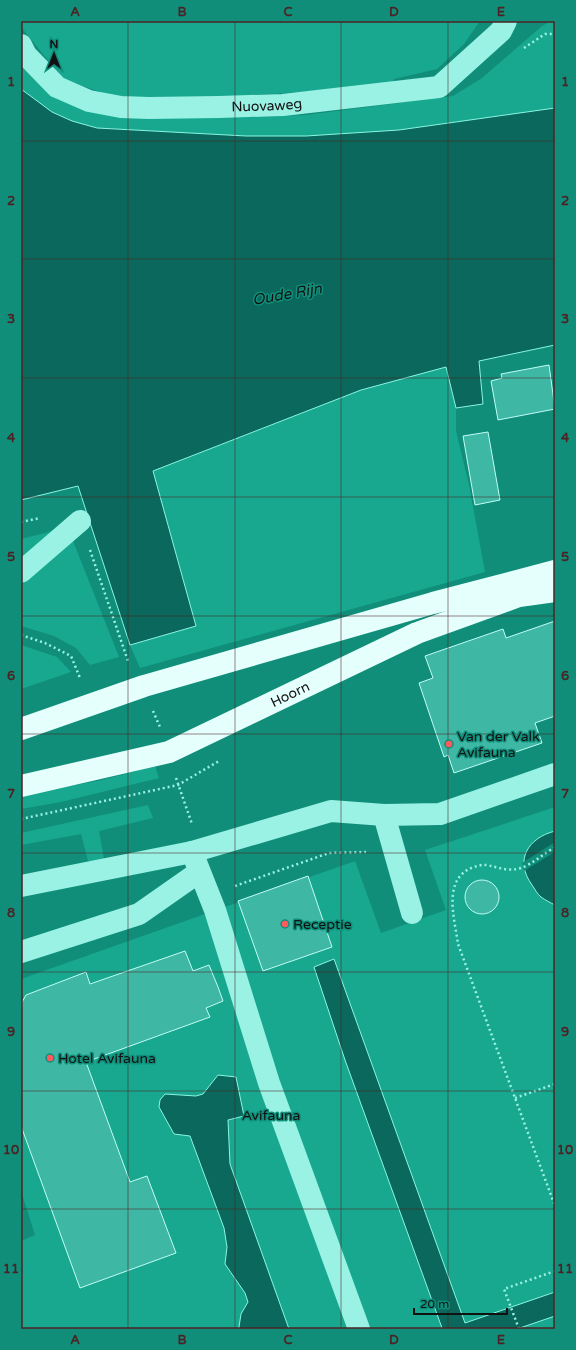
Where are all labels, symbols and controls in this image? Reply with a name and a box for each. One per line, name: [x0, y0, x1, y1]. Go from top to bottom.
text: A: [70, 4, 80, 20]
text: B: [177, 4, 187, 20]
text: C: [283, 4, 293, 20]
text: D: [389, 4, 399, 20]
text: E: [497, 4, 505, 20]
north arrow: [34, 34, 74, 74]
text: N: [50, 38, 58, 51]
text: 1: [7, 74, 15, 90]
text: 1: [561, 74, 569, 90]
street label: Nuovaweg: [231, 95, 303, 116]
text: 2: [7, 193, 15, 209]
text: 2: [561, 193, 569, 209]
water label: Oude Rijn: [251, 279, 324, 309]
text: 3: [7, 311, 15, 327]
text: 3: [561, 311, 569, 327]
text: 4: [7, 430, 16, 446]
text: 4: [561, 430, 570, 446]
text: 5: [7, 549, 15, 565]
text: 5: [561, 549, 569, 565]
text: 6: [7, 668, 15, 684]
text: 6: [561, 668, 569, 684]
street label: Hoorn: [268, 678, 312, 711]
place label: Van der Valk Avifauna: [457, 728, 540, 761]
marker: Van der Valk Avifauna: [444, 739, 454, 749]
text: 7: [7, 786, 15, 802]
text: 7: [561, 786, 569, 802]
text: 8: [7, 905, 15, 921]
text: 8: [561, 905, 569, 921]
place label: Receptie: [293, 916, 352, 933]
marker: Receptie: [280, 919, 290, 929]
text: 9: [7, 1024, 15, 1040]
text: 9: [561, 1024, 569, 1040]
place label: Hotel Avifauna: [58, 1050, 156, 1067]
marker: Hotel Avifauna: [45, 1053, 55, 1063]
park label: Avifauna: [242, 1107, 300, 1124]
text: 10: [3, 1142, 19, 1158]
text: 10: [557, 1142, 573, 1158]
text: 11: [3, 1261, 19, 1277]
text: 11: [557, 1261, 573, 1277]
scale bar: [414, 1290, 507, 1316]
text: 20 m: [420, 1297, 449, 1311]
text: A: [70, 1332, 80, 1348]
text: B: [177, 1332, 187, 1348]
text: C: [283, 1332, 293, 1348]
text: D: [389, 1332, 399, 1348]
text: E: [497, 1332, 505, 1348]

